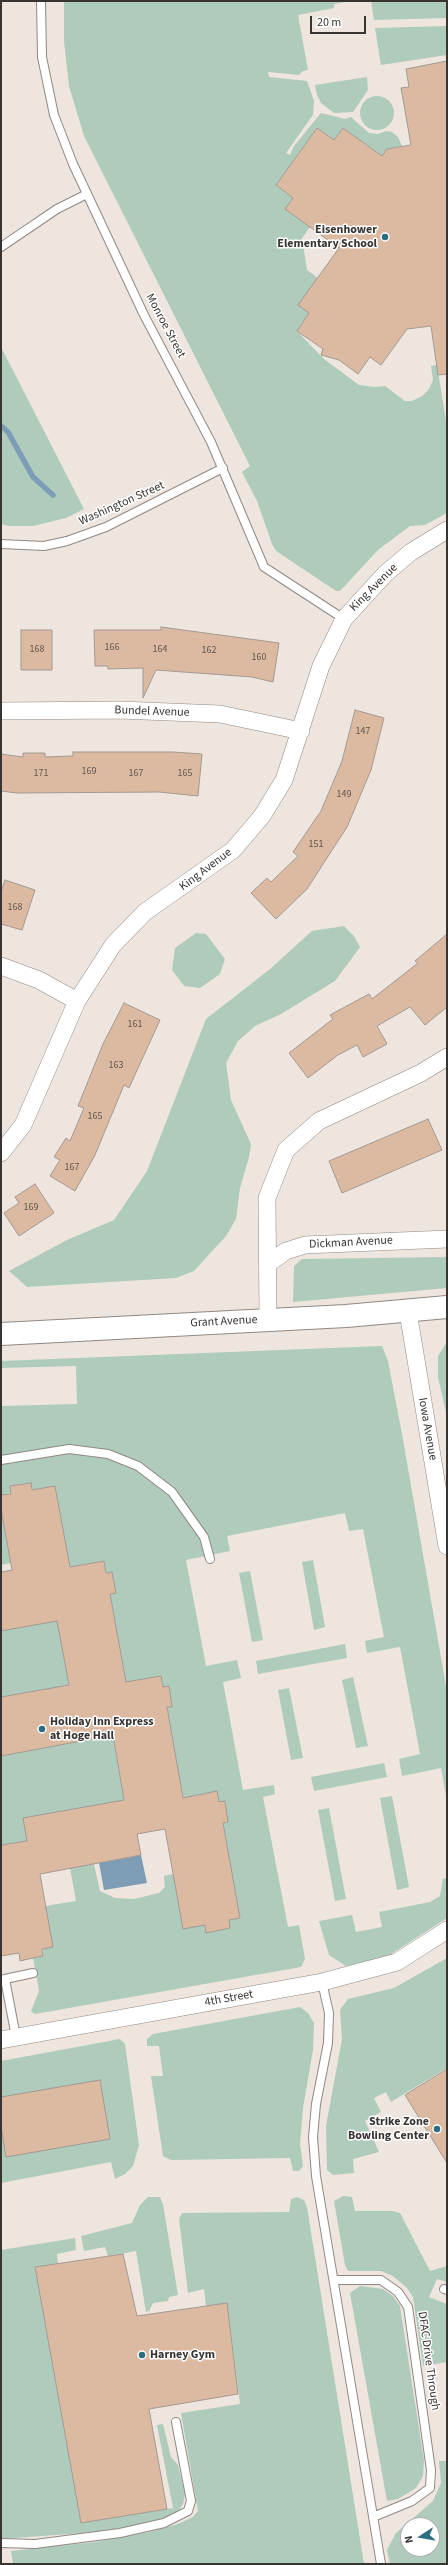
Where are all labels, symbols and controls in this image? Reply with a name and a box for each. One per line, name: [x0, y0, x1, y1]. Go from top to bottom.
scale bar: [312, 8, 368, 34]
text: 20 m: [317, 14, 341, 31]
place label: Eisenhower Elementary School: [277, 223, 377, 251]
marker: Eisenhower Elementary School: [380, 232, 390, 242]
street label: Monroe Street: [142, 291, 188, 361]
street label: Washington Street: [77, 479, 167, 529]
street label: King Avenue: [347, 561, 401, 615]
house number: 166: [105, 642, 119, 654]
house number: 168: [30, 644, 44, 656]
house number: 164: [153, 644, 167, 656]
house number: 162: [202, 645, 216, 657]
house number: 160: [252, 652, 266, 664]
street label: Bundel Avenue: [114, 703, 190, 721]
house number: 147: [356, 726, 370, 738]
house number: 169: [82, 766, 96, 778]
house number: 171: [34, 768, 48, 780]
house number: 167: [129, 768, 143, 780]
house number: 165: [178, 768, 192, 780]
house number: 149: [337, 789, 351, 801]
house number: 151: [309, 839, 323, 851]
street label: King Avenue: [177, 846, 235, 894]
house number: 168: [8, 902, 22, 914]
house number: 161: [128, 1019, 142, 1031]
house number: 163: [109, 1060, 123, 1072]
house number: 165: [88, 1111, 102, 1123]
house number: 167: [65, 1162, 79, 1174]
house number: 169: [24, 1202, 38, 1214]
street label: Dickman Avenue: [309, 1234, 393, 1252]
street label: Grant Avenue: [190, 1313, 258, 1331]
street label: Iowa Avenue: [414, 1396, 440, 1462]
place label: Holiday Inn Express at Hoge Hall: [50, 1715, 154, 1743]
marker: Holiday Inn Express at Hoge Hall: [37, 1724, 47, 1734]
street label: 4th Street: [204, 1988, 254, 2010]
place label: Strike Zone Bowling Center: [348, 2115, 429, 2143]
marker: Strike Zone Bowling Center: [432, 2124, 442, 2134]
street label: DFAC Drive Through: [414, 2311, 442, 2411]
place label: Harney Gym: [150, 2348, 215, 2362]
marker: Harney Gym: [137, 2350, 147, 2360]
north arrow: [400, 2517, 440, 2557]
text: N: [401, 2534, 417, 2545]

